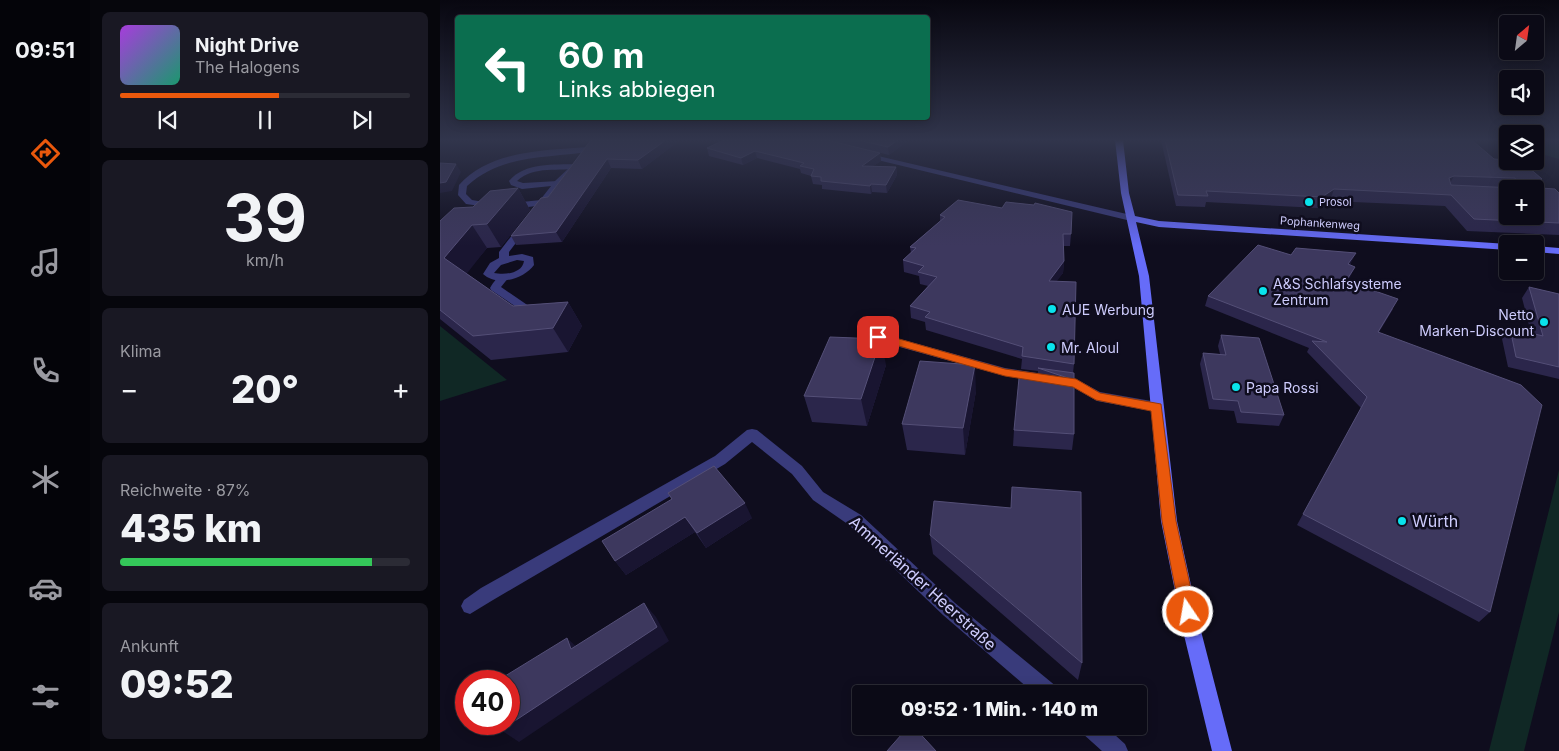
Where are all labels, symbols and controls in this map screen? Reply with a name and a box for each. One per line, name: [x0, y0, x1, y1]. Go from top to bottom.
north arrow: [1499, 15, 1544, 60]
map controls: [1499, 15, 1544, 280]
text: Night Drive: [195, 34, 299, 57]
text: 60 m: [558, 34, 645, 76]
icon: left: [475, 35, 540, 100]
text: 09:51: [15, 37, 75, 63]
text: The Halogens: [195, 57, 300, 77]
button: sound: [1499, 70, 1544, 115]
text: Links abbiegen: [558, 76, 715, 102]
icon: previous: [154, 106, 182, 134]
icon: pause: [251, 106, 279, 134]
icon: next: [348, 106, 376, 134]
button: layers: [1499, 125, 1544, 170]
icon: directions: [28, 136, 63, 171]
text: 39: [223, 178, 307, 257]
button: +: [1499, 180, 1544, 225]
place label: Prosol: [1319, 195, 1352, 209]
marker: Prosol: [1303, 196, 1315, 208]
street label: Pophankenweg: [1280, 213, 1360, 233]
button: −: [1499, 235, 1544, 280]
icon: music: [28, 245, 63, 280]
text: km/h: [246, 250, 284, 270]
place label: A&S Schlafsysteme Zentrum: [1273, 275, 1402, 308]
marker: A&S Schlafsysteme Zentrum: [1257, 285, 1269, 297]
place label: AUE Werbung: [1062, 301, 1155, 318]
marker: AUE Werbung: [1046, 303, 1058, 315]
place label: Netto Marken-Discount: [1419, 306, 1534, 339]
pin: [857, 316, 899, 358]
marker: Netto Marken-Discount: [1538, 316, 1550, 328]
icon: arrive: [864, 323, 892, 351]
place label: Mr. Aloul: [1061, 339, 1119, 356]
text: Klima: [120, 341, 162, 361]
marker: Mr. Aloul: [1045, 341, 1057, 353]
icon: phone: [28, 353, 63, 388]
text: 20°: [231, 366, 299, 412]
text: −: [120, 372, 139, 406]
text: +: [391, 372, 410, 406]
place label: Papa Rossi: [1246, 379, 1319, 396]
marker: Papa Rossi: [1230, 381, 1242, 393]
icon: climate: [28, 462, 63, 497]
text: Reichweite · 87%: [120, 480, 251, 500]
text: 435 km: [120, 505, 262, 551]
place label: Würth: [1412, 511, 1458, 531]
street label: Ammerländer Heerstraße: [845, 512, 1001, 654]
marker: Würth: [1396, 515, 1408, 527]
icon: car: [28, 571, 63, 606]
position arrow: [1161, 585, 1213, 637]
text: Ankunft: [120, 636, 179, 656]
text: 09:52: [120, 661, 234, 707]
speed limit sign: 40: [455, 670, 520, 735]
icon: filters: [28, 679, 63, 714]
text: 09:52 · 1 Min. · 140 m: [901, 698, 1098, 721]

